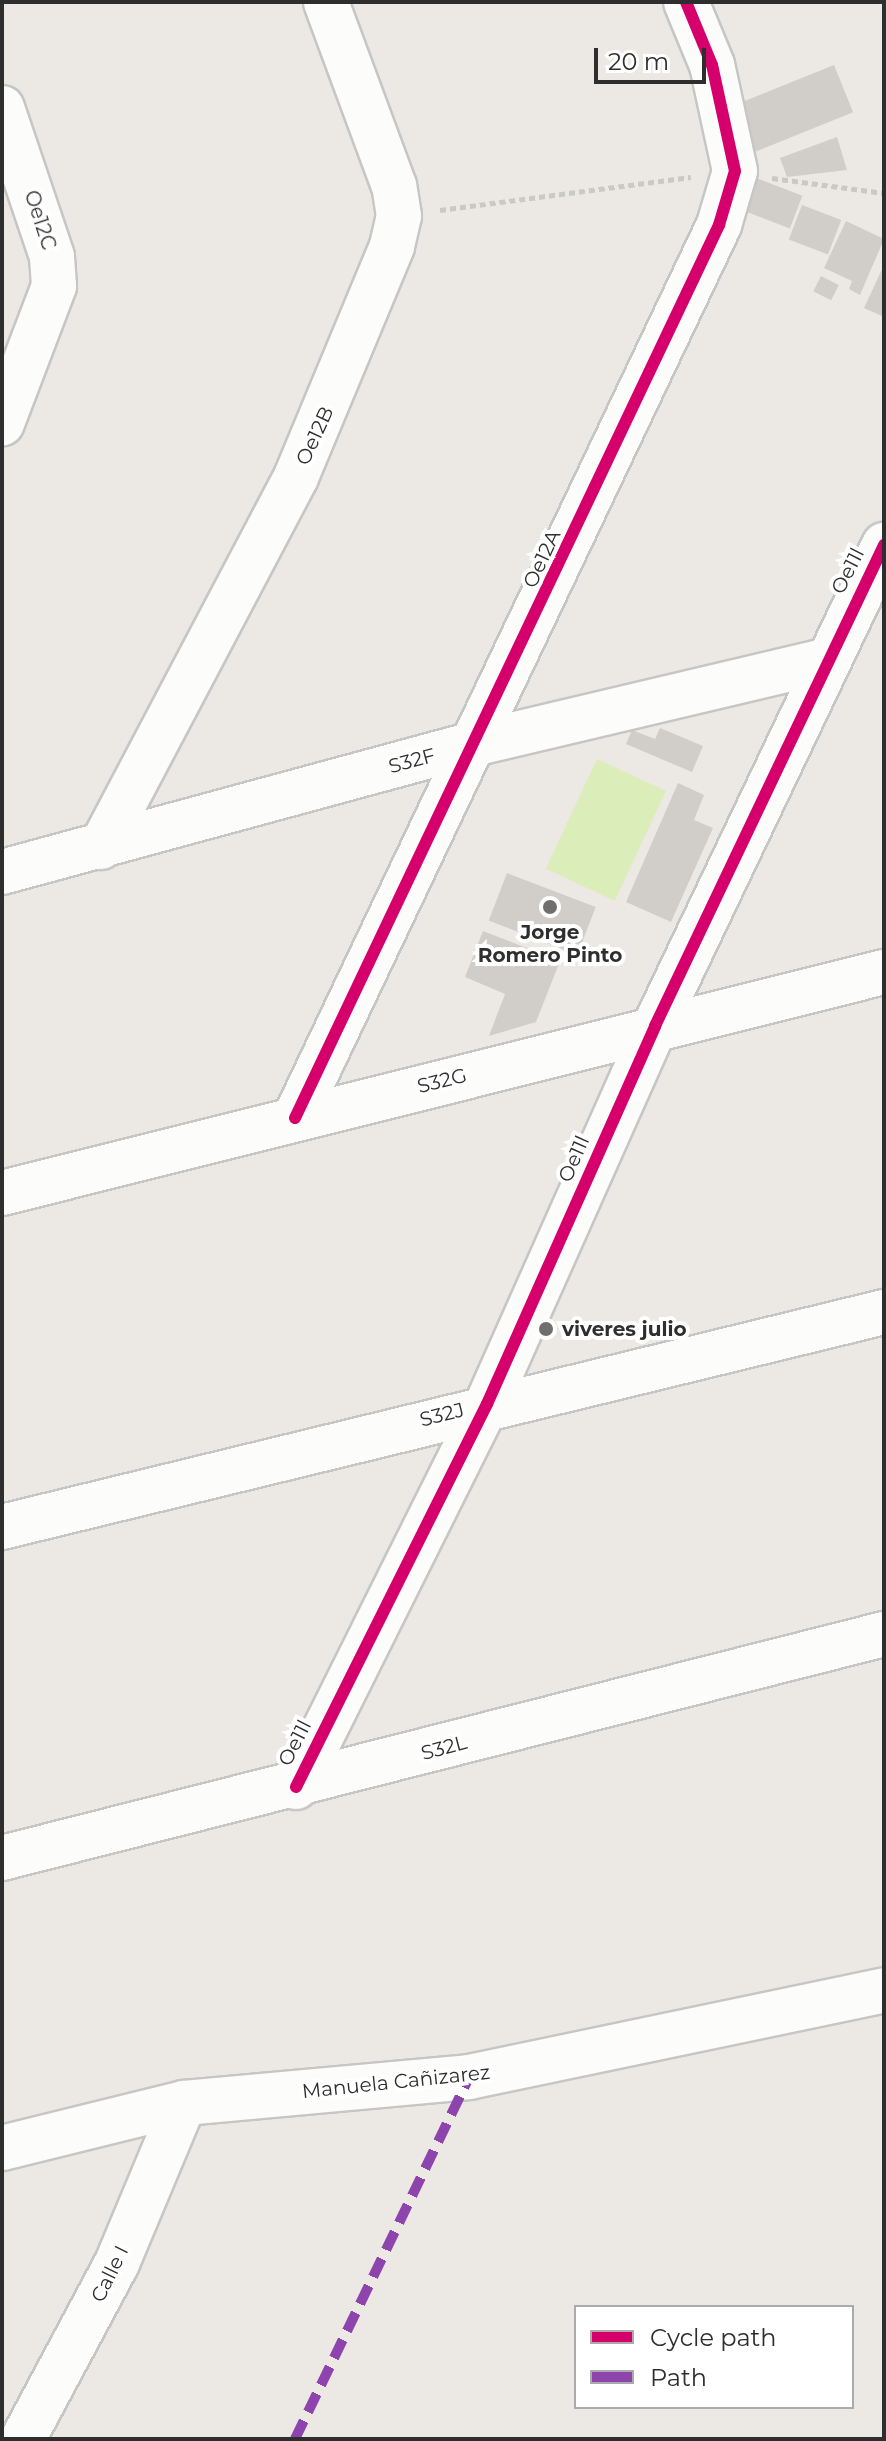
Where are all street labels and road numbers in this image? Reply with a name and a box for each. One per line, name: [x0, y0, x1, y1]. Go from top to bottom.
street label: Oe12C: [19, 187, 61, 253]
street label: Oe12B: [291, 403, 339, 469]
street label: Oe12A: [518, 526, 566, 592]
street label: Oe11l: [826, 544, 870, 598]
street label: S32F: [386, 743, 438, 779]
street label: S32G: [415, 1063, 469, 1099]
street label: Oe11l: [553, 1132, 595, 1186]
street label: S32J: [417, 1398, 467, 1432]
street label: Oe11l: [273, 1716, 317, 1770]
street label: S32L: [418, 1730, 470, 1766]
street label: Manuela Cañizarez: [301, 2060, 491, 2104]
street label: Calle I: [86, 2242, 134, 2306]

